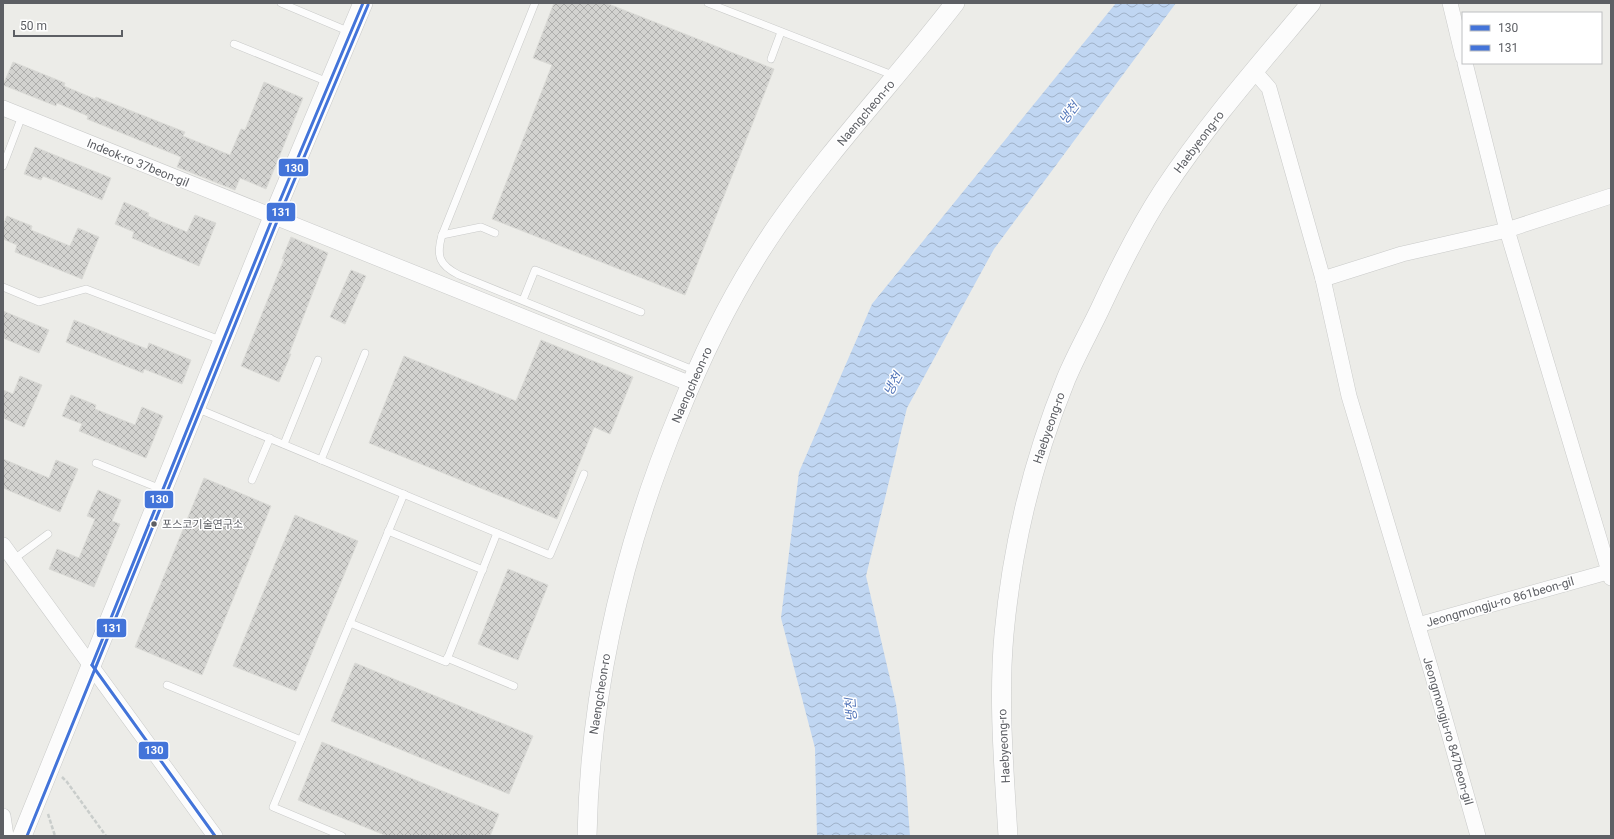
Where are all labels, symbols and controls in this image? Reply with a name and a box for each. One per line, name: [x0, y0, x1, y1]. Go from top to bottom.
scale bar: [14, 12, 122, 38]
legend: [1462, 12, 1602, 64]
text: 50 m: [20, 19, 47, 33]
text: 130: [1498, 21, 1518, 35]
text: 131: [1498, 41, 1518, 55]
street label: Naengcheon-ro: [834, 77, 898, 149]
water label: 냉천: [1056, 98, 1083, 127]
street label: Haebyeong-ro: [1171, 108, 1227, 176]
street label: Indeok-ro 37beon-gil: [85, 136, 191, 190]
line badge: 130: [278, 158, 309, 177]
text: 130: [285, 162, 303, 175]
line badge: 131: [266, 202, 296, 222]
text: 131: [272, 206, 290, 219]
street label: Naengcheon-ro: [669, 345, 715, 425]
water label: 냉천: [881, 369, 906, 398]
street label: Haebyeong-ro: [1030, 390, 1068, 465]
line badge: 130: [144, 490, 174, 509]
text: 130: [150, 493, 168, 506]
place label: 포스코기술연구소: [162, 518, 243, 531]
marker: 포스코기술연구소: [149, 519, 159, 529]
street label: Jeongmongju-ro 861beon-gil: [1424, 574, 1576, 630]
line badge: 131: [96, 618, 127, 638]
text: 131: [103, 622, 121, 635]
street label: Naengcheon-ro: [587, 652, 613, 735]
street label: Jeongmongju-ro 847beon-gil: [1420, 655, 1476, 807]
water label: 냉천: [842, 696, 860, 723]
street label: Haebyeong-ro: [995, 708, 1013, 784]
line badge: 130: [138, 741, 169, 760]
text: 130: [145, 744, 163, 757]

